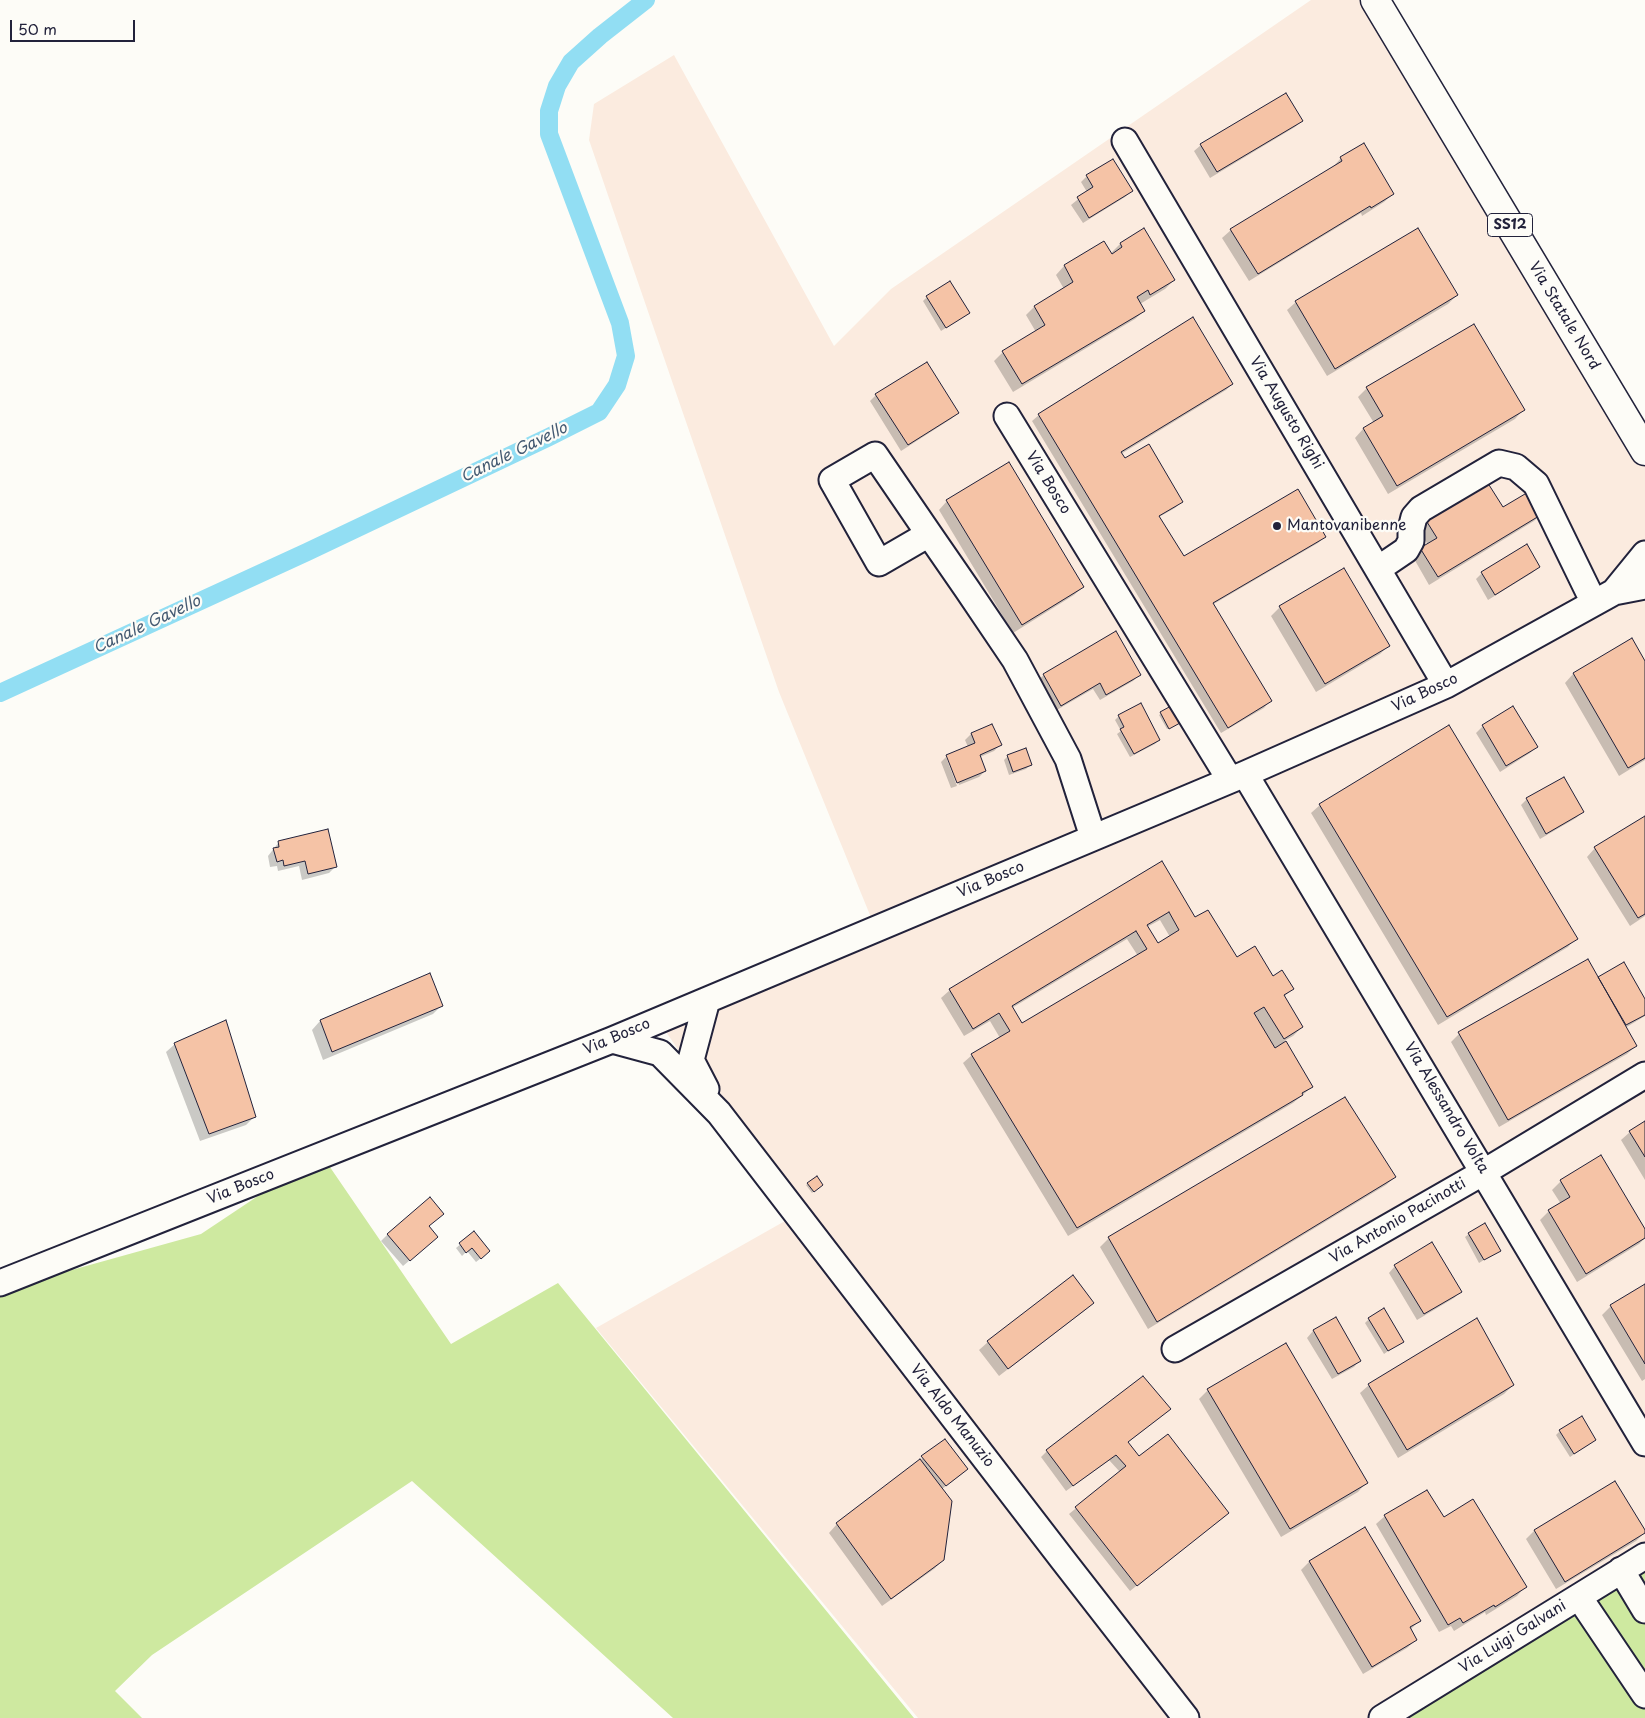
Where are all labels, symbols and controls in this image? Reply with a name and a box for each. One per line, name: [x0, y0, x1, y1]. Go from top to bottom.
scale bar: [12, 10, 138, 42]
text: 50 m: [18, 17, 57, 40]
road number: SS12: [1488, 214, 1532, 236]
street label: Via Statale Nord: [1525, 259, 1603, 373]
street label: Via Augusto Righi: [1245, 353, 1327, 473]
water label: Canale Gavello: [458, 419, 570, 487]
street label: Via Bosco: [1022, 448, 1074, 518]
place label: Mantovanibenne: [1287, 517, 1406, 535]
marker: Mantovanibenne: [1271, 520, 1283, 532]
water label: Canale Gavello: [90, 592, 204, 658]
street label: Via Bosco: [1389, 670, 1461, 716]
street label: Via Bosco: [955, 858, 1027, 902]
street label: Via Bosco: [581, 1015, 653, 1059]
street label: Via Alessandro Volta: [1400, 1039, 1492, 1177]
street label: Via Bosco: [205, 1165, 277, 1209]
street label: Via Antonio Pacinotti: [1327, 1175, 1469, 1267]
street label: Via Aldo Manuzio: [906, 1361, 998, 1471]
street label: Via Luigi Galvani: [1456, 1597, 1570, 1677]

